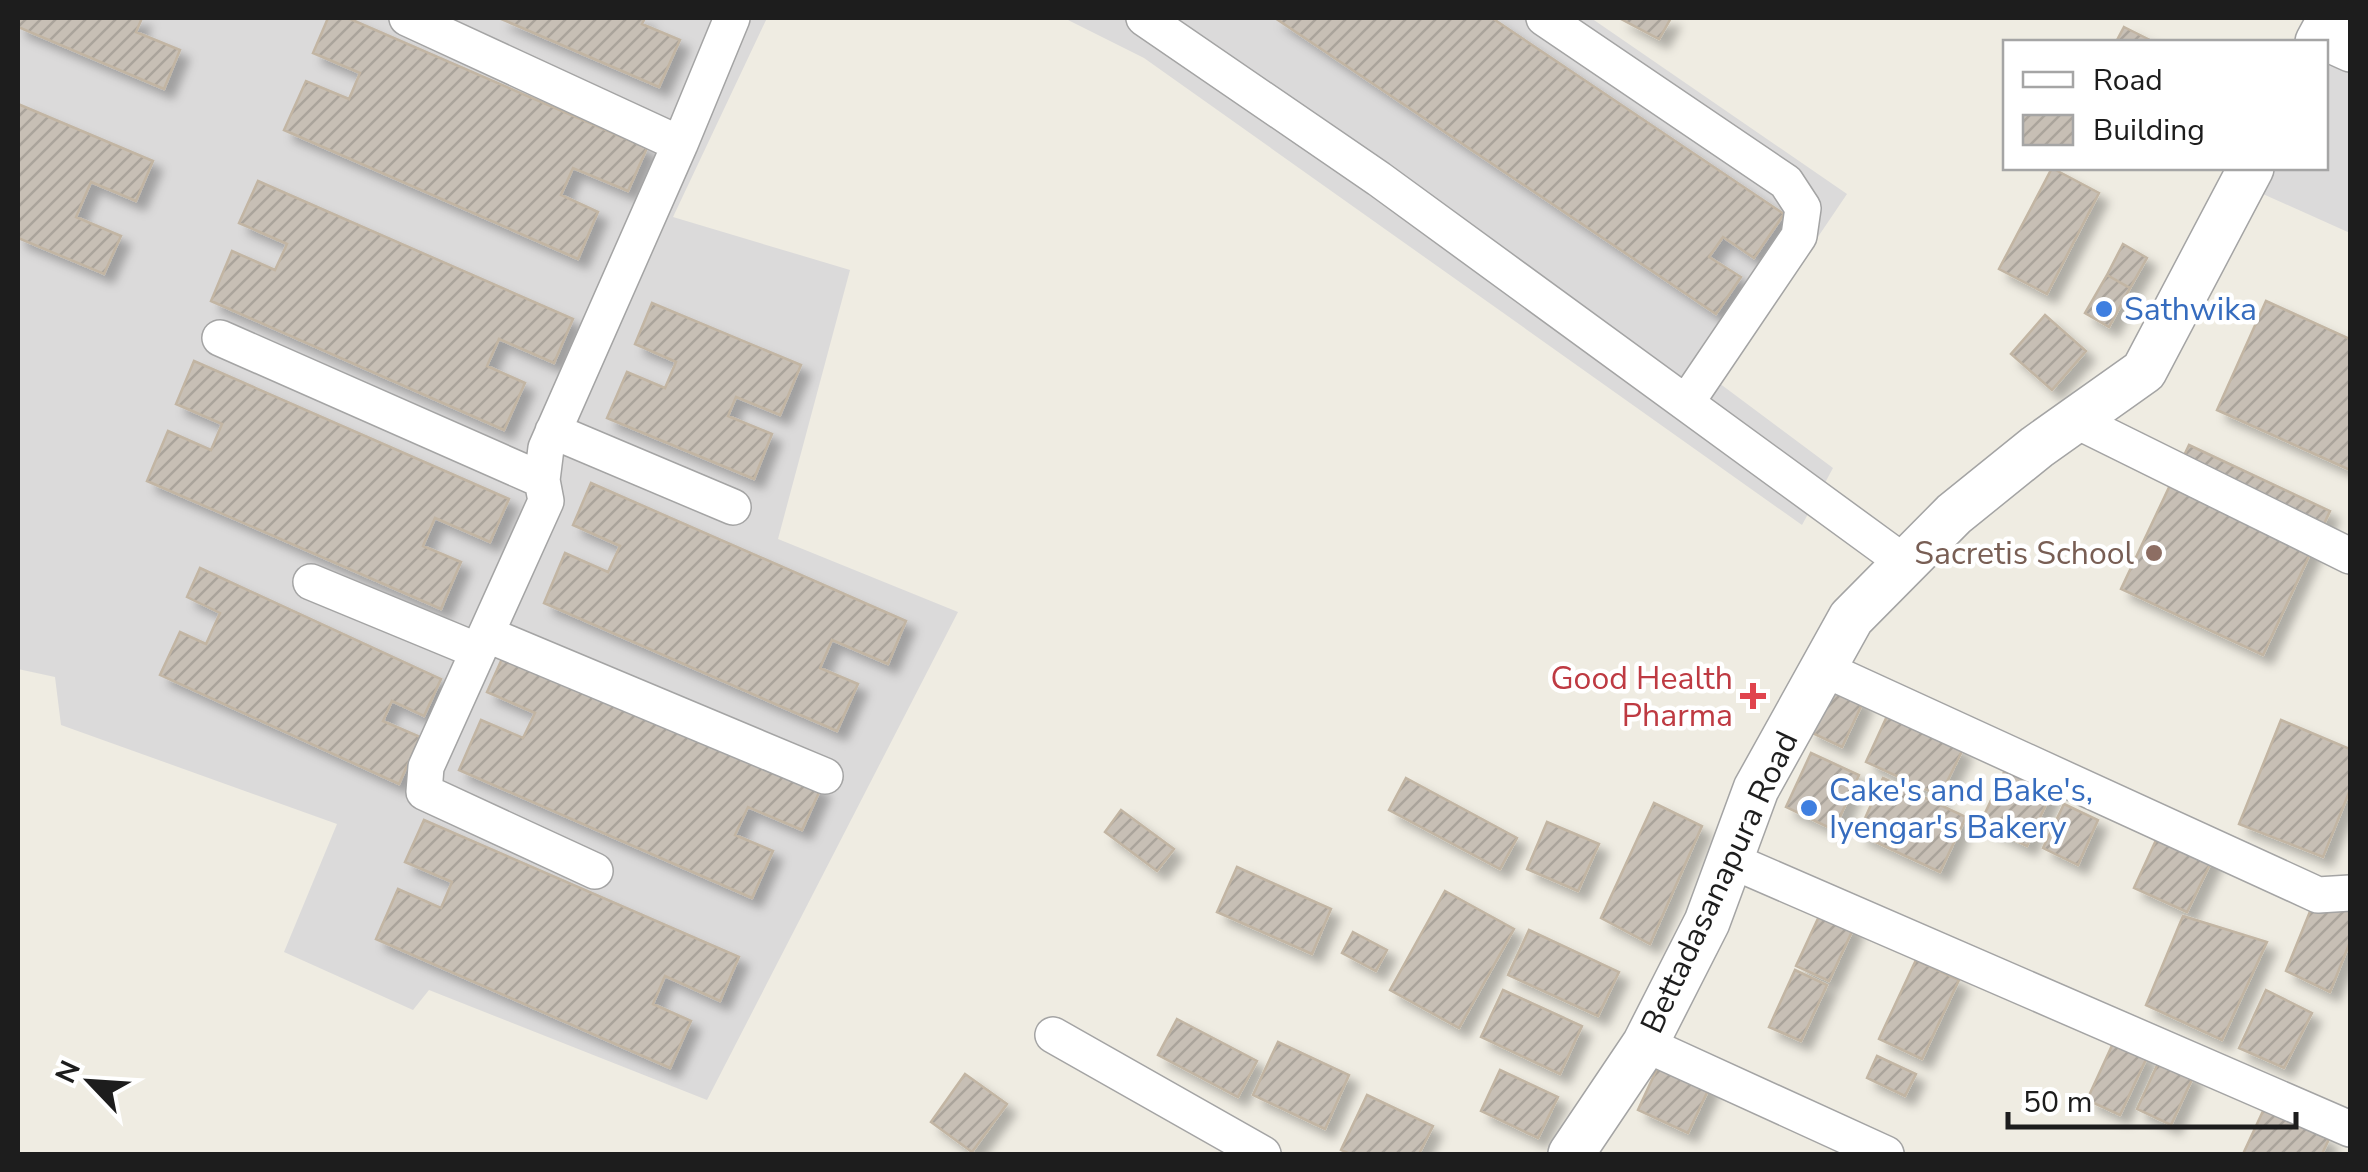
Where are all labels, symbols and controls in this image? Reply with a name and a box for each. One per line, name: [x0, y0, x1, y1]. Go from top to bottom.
legend: [2003, 40, 2328, 170]
text: Road: [2093, 60, 2163, 101]
text: Building: [2093, 110, 2205, 151]
place label: Sathwika: [2124, 288, 2257, 331]
marker: Sathwika: [2093, 298, 2115, 320]
place label: Sacretis School: [1914, 532, 2135, 575]
marker: Sacretis School: [2143, 542, 2165, 564]
place label: Good Health Pharma: [1550, 657, 1733, 737]
marker: Good Health Pharma: [1742, 685, 1764, 707]
street label: Bettadasanapura Road: [1631, 724, 1808, 1040]
place label: Cake's and Bake's, Iyengar's Bakery: [1829, 769, 2093, 849]
marker: Cake's and Bake's, Iyengar's Bakery: [1798, 797, 1820, 819]
north arrow: [40, 1032, 140, 1132]
text: N: [47, 1054, 90, 1089]
scale bar: [2008, 1067, 2296, 1129]
text: 50 m: [2023, 1082, 2092, 1123]

